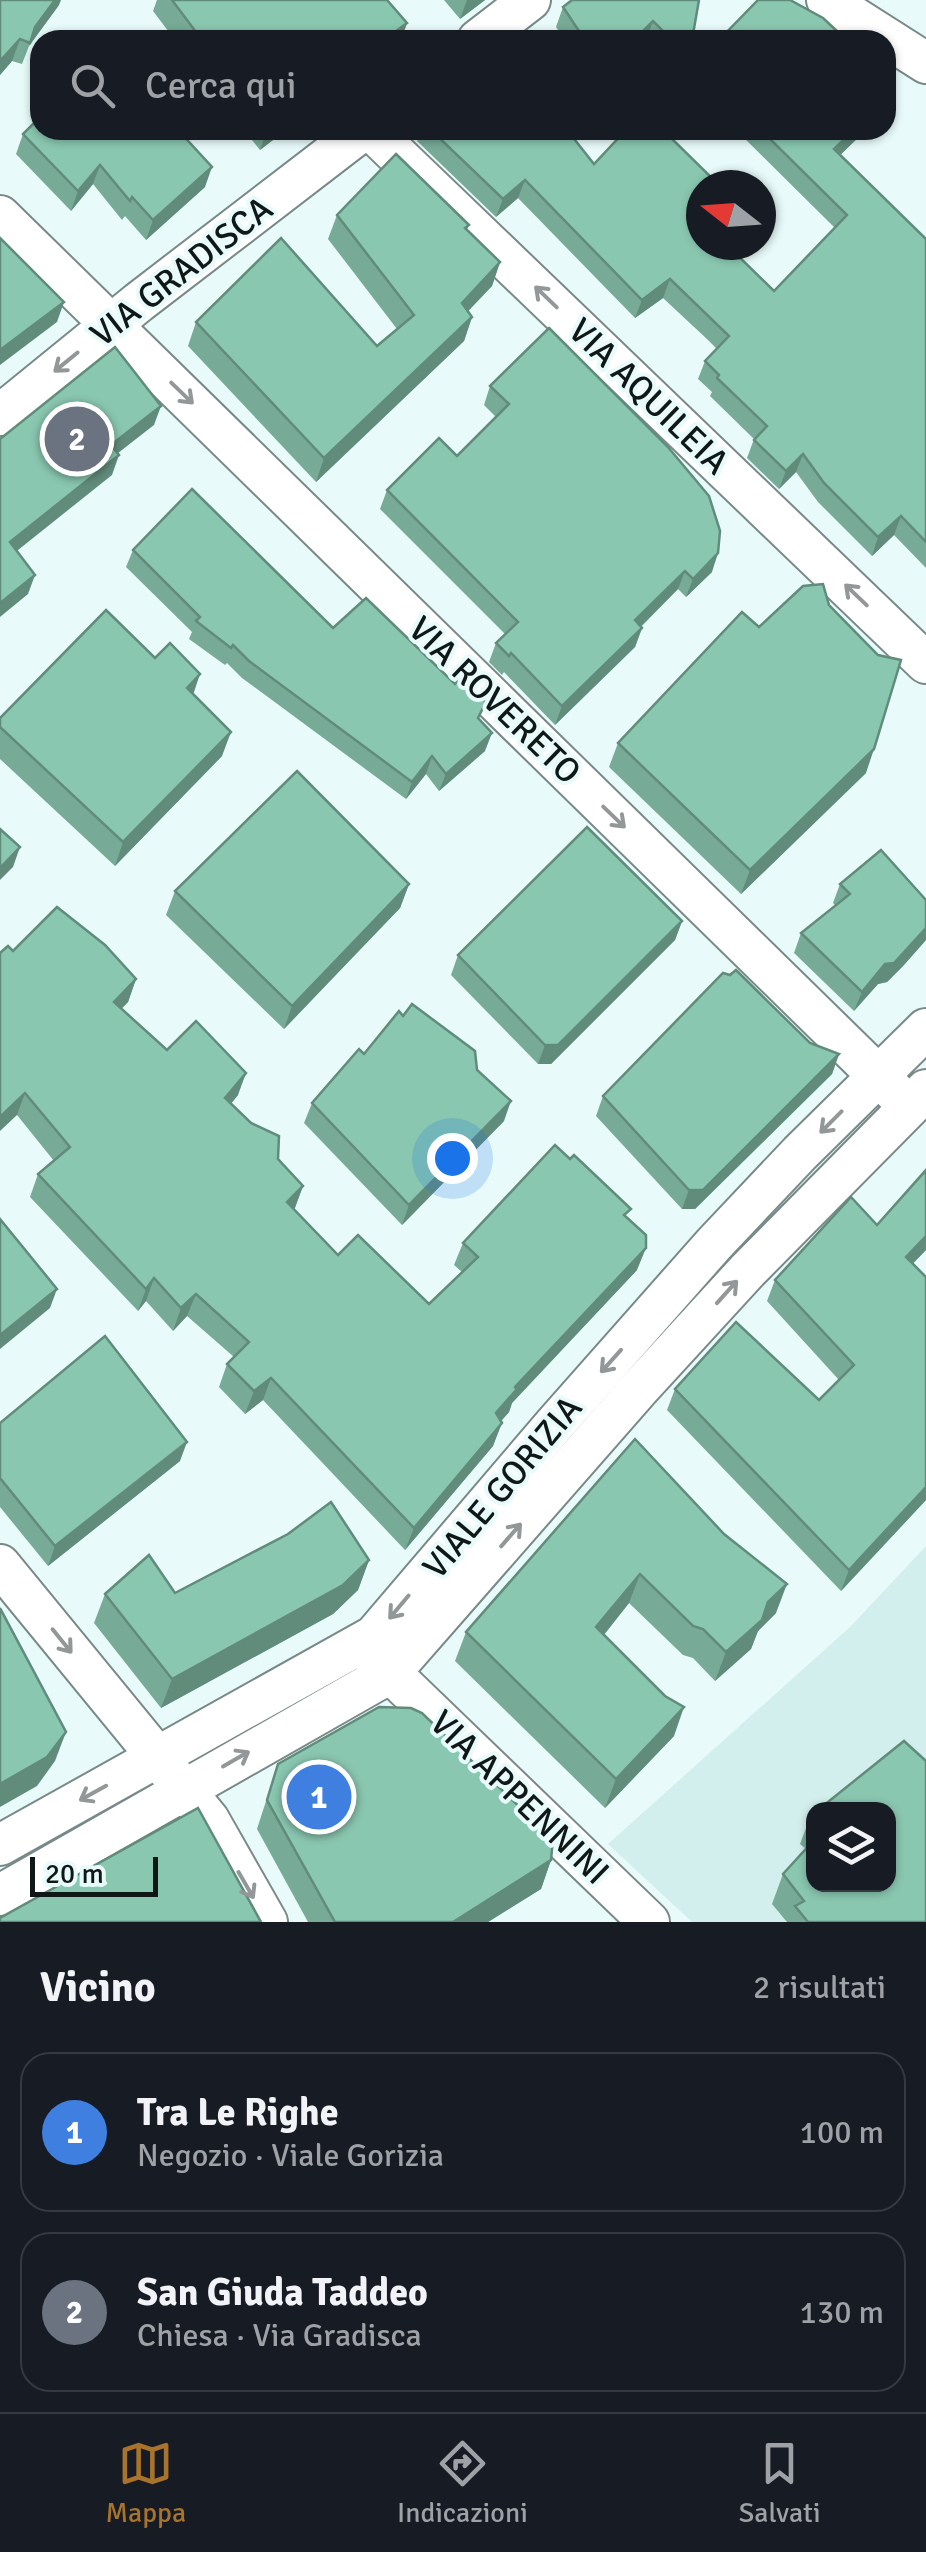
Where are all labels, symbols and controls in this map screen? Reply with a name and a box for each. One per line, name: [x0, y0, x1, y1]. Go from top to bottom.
search box: [30, 30, 896, 140]
icon: search: [65, 58, 120, 113]
text: Cerca qui: [145, 62, 297, 109]
north arrow: [686, 170, 776, 260]
street label: VIA GRADISCA: [82, 187, 281, 356]
one-way arrow: [534, 286, 559, 309]
street label: VIA AQUILEIA: [560, 309, 738, 483]
one-way arrow: [53, 351, 79, 373]
one-way arrow: [169, 381, 193, 405]
pin: 2: [44, 402, 110, 476]
one-way arrow: [844, 584, 868, 608]
street label: VIA ROVERETO: [400, 608, 590, 793]
one-way arrow: [601, 805, 625, 829]
one-way arrow: [820, 1110, 844, 1134]
your location: [427, 1133, 478, 1184]
one-way arrow: [715, 1280, 738, 1305]
one-way arrow: [599, 1348, 622, 1373]
street label: VIALE GORIZIA: [413, 1387, 591, 1587]
one-way arrow: [500, 1523, 523, 1548]
one-way arrow: [388, 1594, 410, 1620]
one-way arrow: [51, 1627, 72, 1654]
street label: VIA APPENNINI: [421, 1701, 618, 1894]
one-way arrow: [221, 1749, 250, 1769]
pin: 1: [286, 1760, 352, 1834]
one-way arrow: [79, 1783, 108, 1803]
map controls: [806, 1802, 896, 1892]
button: layers: [806, 1802, 896, 1892]
scale bar: [30, 1852, 158, 1896]
text: 20 m: [45, 1857, 104, 1891]
one-way arrow: [236, 1870, 256, 1899]
text: Vicino: [40, 1962, 156, 2013]
text: 2 risultati: [753, 1968, 886, 2007]
text: Tra Le Righe: [137, 2089, 339, 2136]
text: 1: [66, 2113, 83, 2152]
text: 100 m: [800, 2113, 884, 2152]
text: Negozio · Viale Gorizia: [137, 2136, 444, 2175]
text: San Giuda Taddeo: [137, 2269, 428, 2316]
text: 2: [66, 2293, 83, 2332]
text: 130 m: [800, 2293, 884, 2332]
text: Chiesa · Via Gradisca: [137, 2316, 422, 2355]
tab: Mappa: [105, 2436, 186, 2530]
tab: Indicazioni: [397, 2436, 528, 2530]
tab: Salvati: [739, 2436, 821, 2530]

